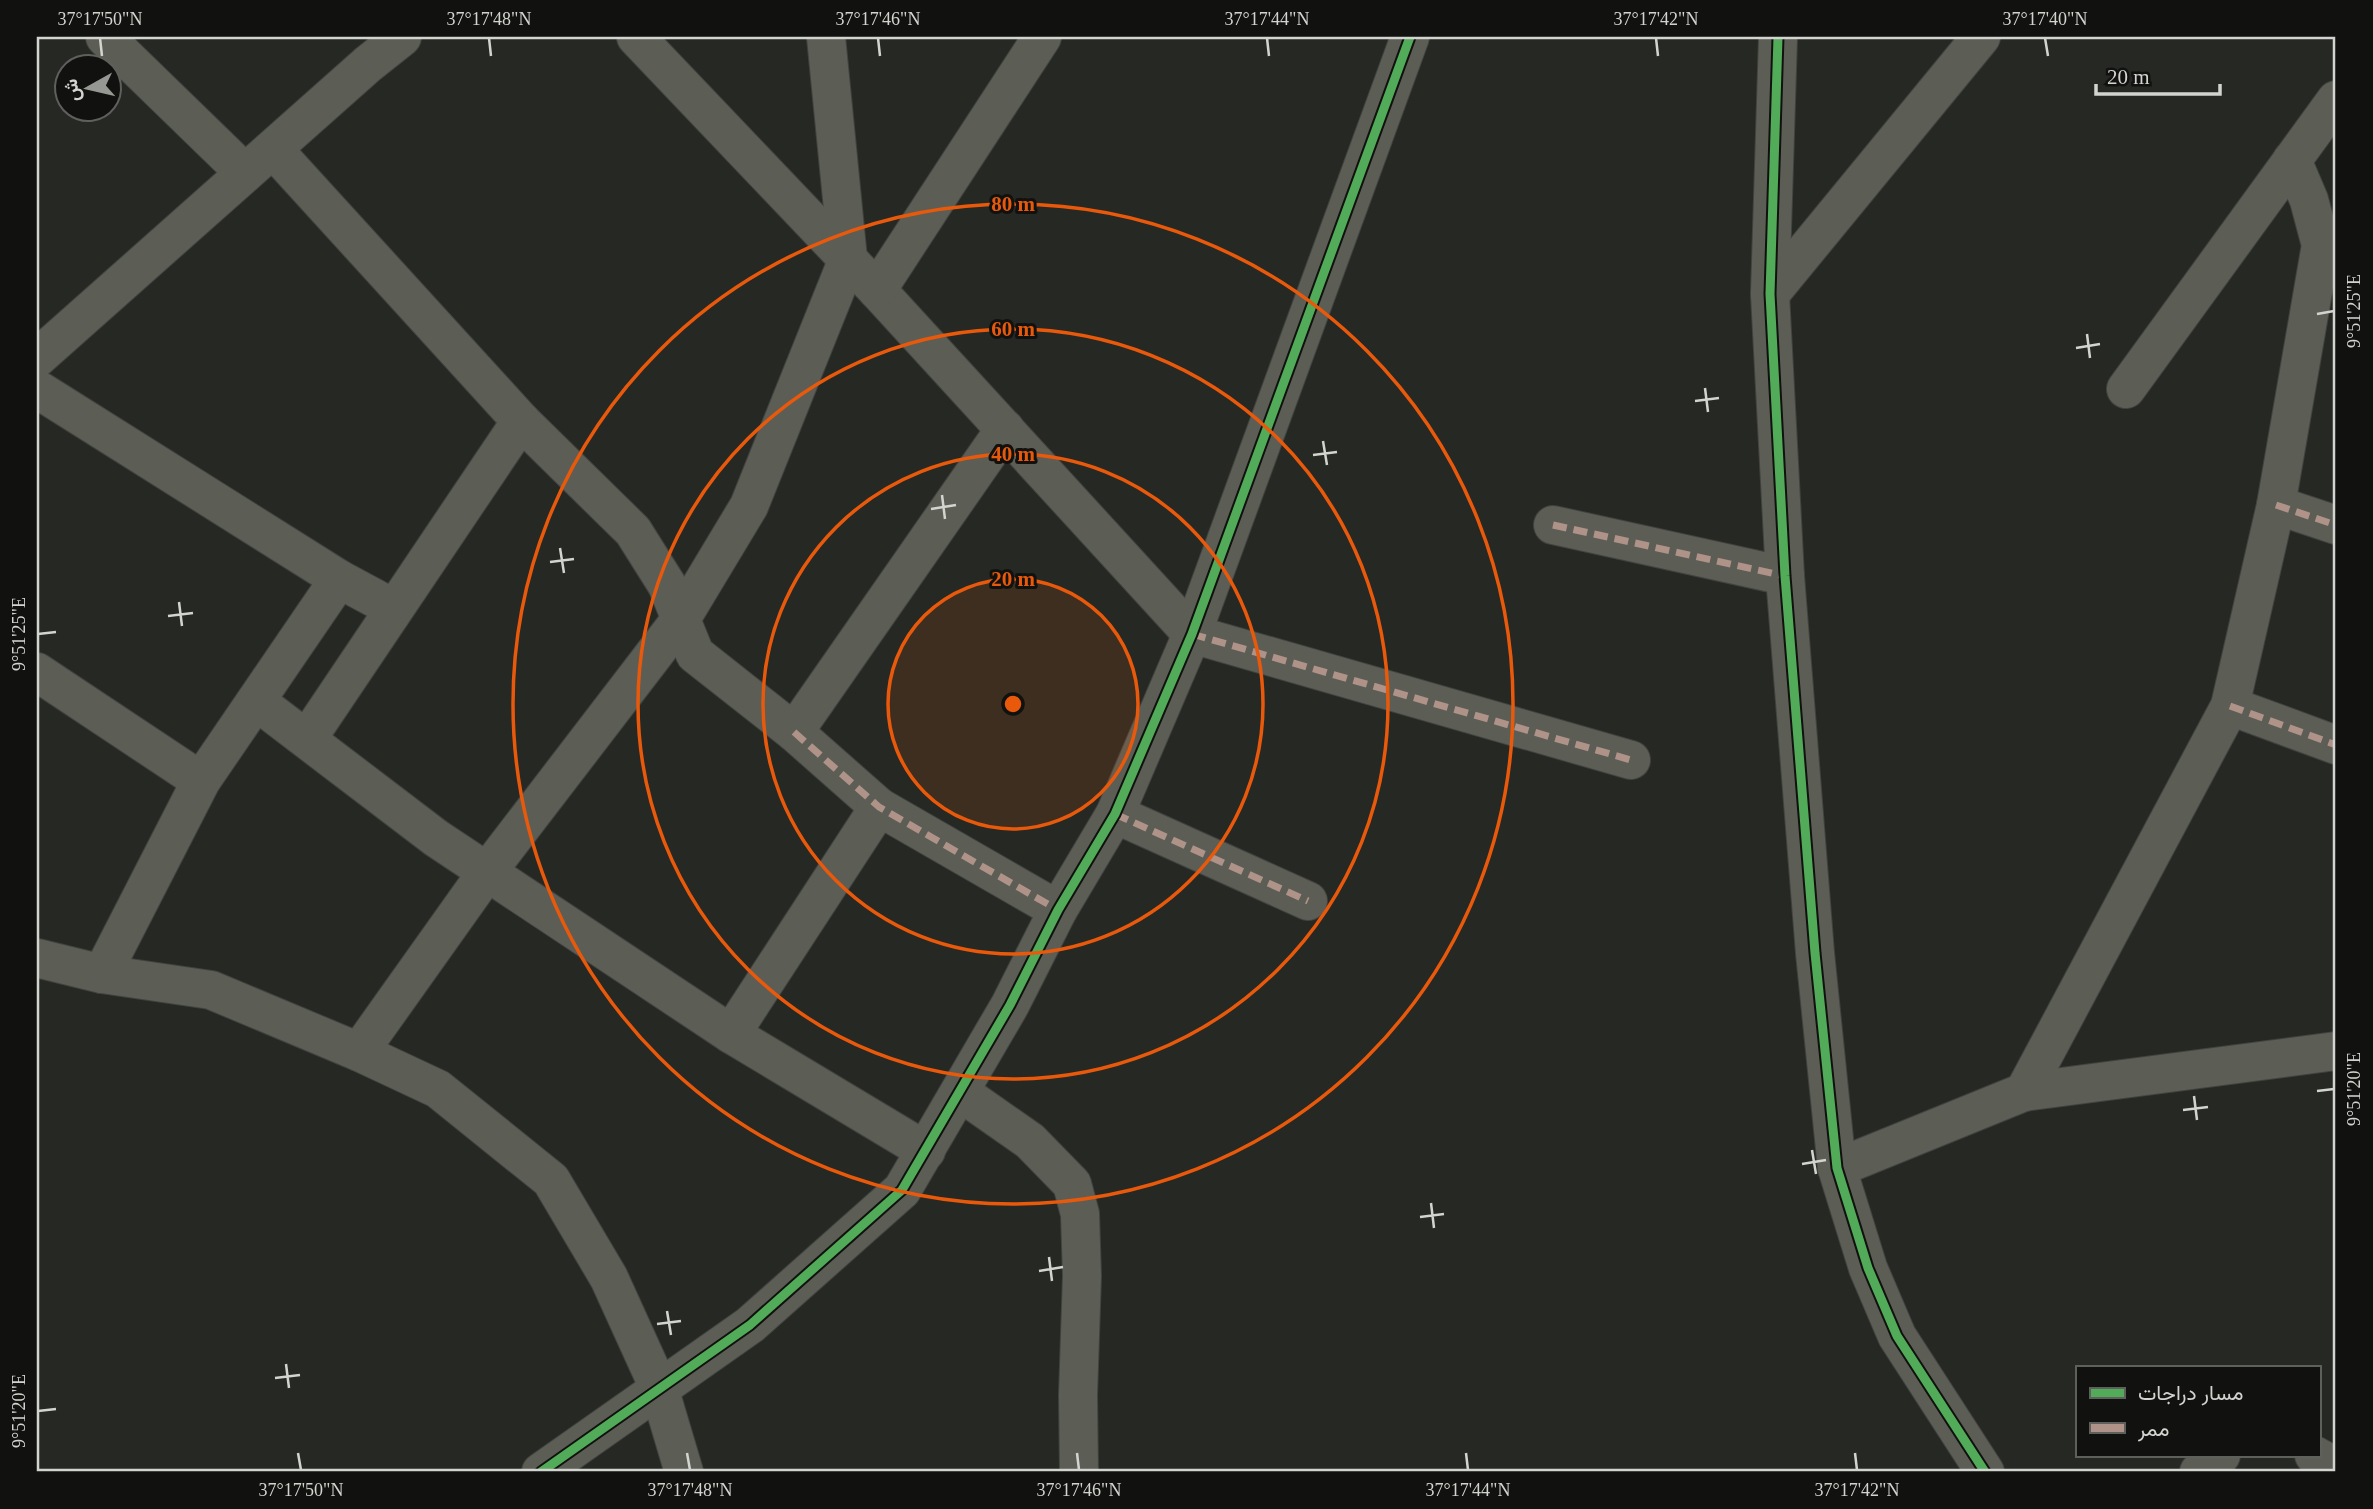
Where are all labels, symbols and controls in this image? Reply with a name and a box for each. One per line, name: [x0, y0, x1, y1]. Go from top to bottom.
text: 37°17'50"N: [58, 9, 142, 29]
text: 37°17'48"N: [447, 9, 531, 29]
text: 37°17'46"N: [836, 9, 920, 29]
text: 37°17'44"N: [1225, 9, 1309, 29]
text: 37°17'42"N: [1614, 9, 1698, 29]
text: 37°17'40"N: [2003, 9, 2087, 29]
north arrow: [52, 52, 122, 122]
scale bar: [2096, 52, 2221, 96]
text: 20 m: [2107, 65, 2150, 89]
text: ش: [60, 77, 85, 103]
text: 80 m: [991, 192, 1035, 216]
text: 9°51'25"E: [2344, 274, 2364, 348]
text: 60 m: [991, 317, 1035, 341]
text: 40 m: [991, 442, 1035, 466]
text: 20 m: [991, 567, 1035, 591]
text: 9°51'25"E: [9, 597, 29, 671]
centre of rings: [1001, 692, 1025, 716]
text: 9°51'20"E: [2344, 1052, 2364, 1126]
legend: [2076, 1366, 2320, 1456]
text: 9°51'20"E: [9, 1374, 29, 1448]
text: مسار دراجات: [2138, 1381, 2243, 1406]
text: ممر: [2137, 1417, 2169, 1442]
text: 37°17'50"N: [259, 1480, 343, 1500]
text: 37°17'48"N: [648, 1480, 732, 1500]
text: 37°17'46"N: [1037, 1480, 1121, 1500]
text: 37°17'44"N: [1426, 1480, 1510, 1500]
text: 37°17'42"N: [1815, 1480, 1899, 1500]

